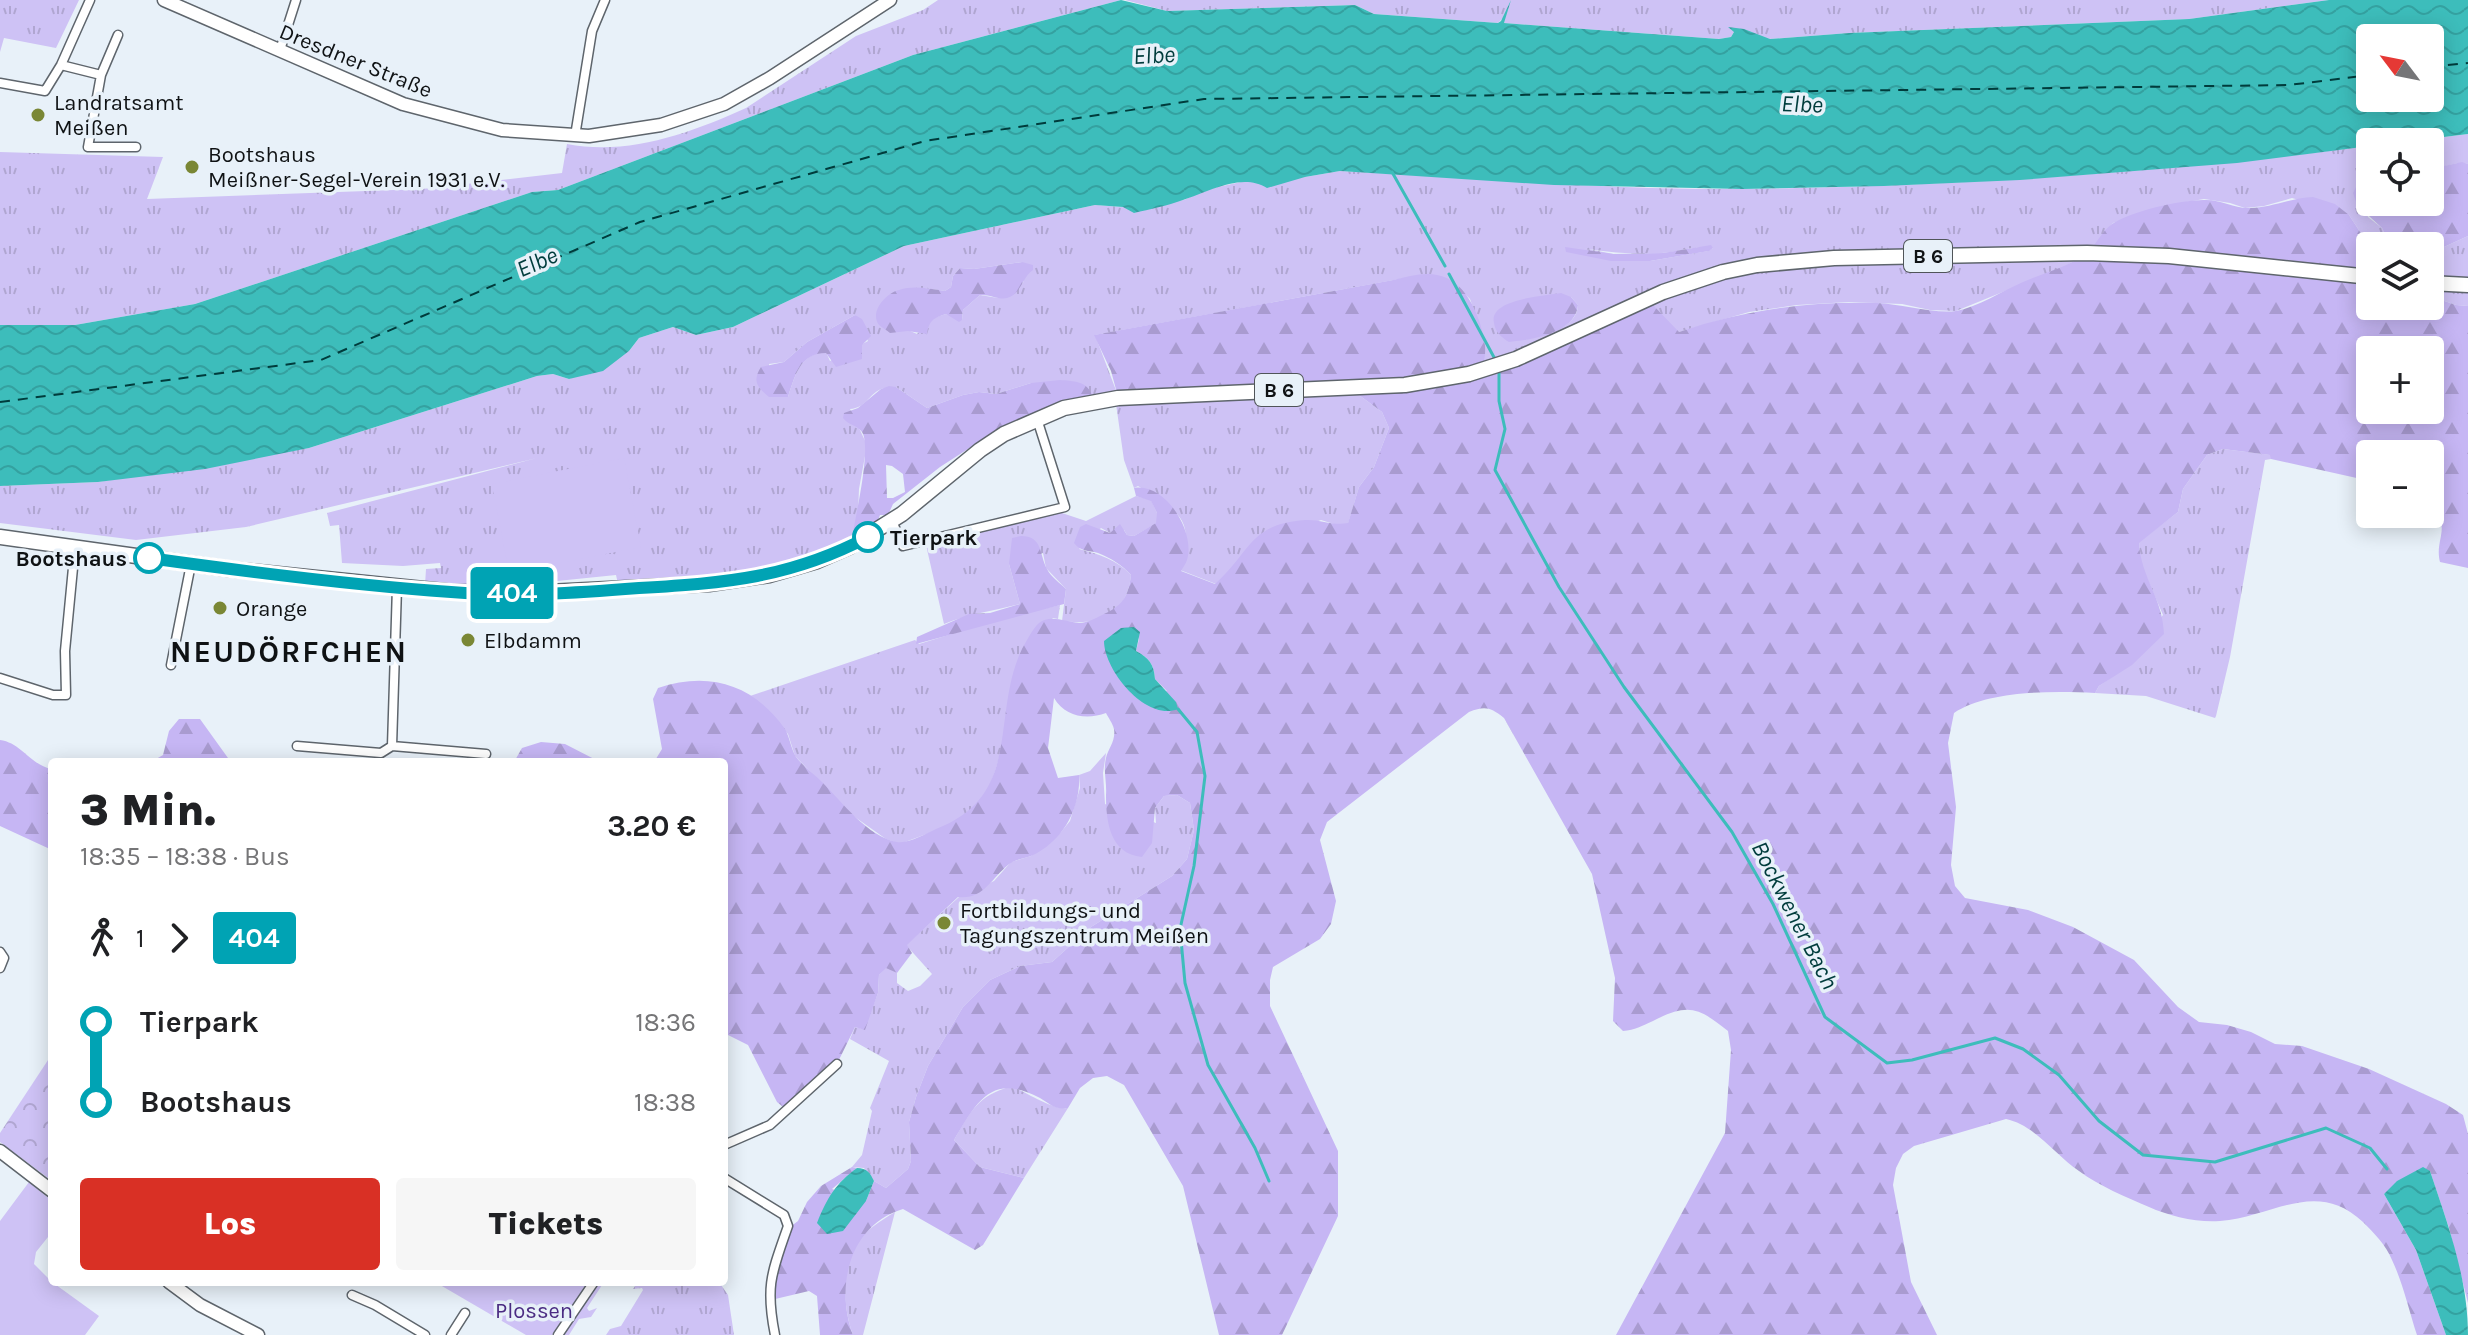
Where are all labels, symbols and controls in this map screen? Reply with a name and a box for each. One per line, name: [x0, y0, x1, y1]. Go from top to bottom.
street label: Dresdner Straße: [275, 18, 436, 103]
north arrow: [2356, 24, 2444, 112]
map controls: [2356, 24, 2444, 528]
water label: Elbe: [1132, 40, 1176, 70]
water label: Elbe: [1781, 89, 1823, 119]
place label: Landratsamt Meißen: [54, 90, 184, 141]
marker: Landratsamt Meißen: [29, 106, 47, 124]
button: locate: [2356, 128, 2444, 216]
place label: Bootshaus Meißner-Segel-Verein 1931 e.V.: [208, 142, 505, 193]
marker: Bootshaus Meißner-Segel-Verein 1931 e.V.: [183, 158, 201, 176]
button: layers: [2356, 232, 2444, 320]
road number: B 6: [1904, 240, 1952, 272]
water label: Elbe: [512, 241, 562, 283]
button: +: [2356, 336, 2444, 424]
road number: B 6: [1255, 374, 1303, 406]
button: −: [2356, 440, 2444, 528]
marker: Tierpark: [853, 522, 883, 552]
place label: Tierpark: [890, 525, 977, 551]
marker: Bootshaus: [134, 543, 164, 573]
place label: Bootshaus: [16, 546, 127, 572]
line badge: 404: [466, 567, 558, 619]
text: 404: [486, 576, 538, 609]
place label: Orange: [236, 596, 307, 622]
marker: Orange: [211, 599, 229, 617]
place label: Elbdamm: [484, 628, 582, 654]
marker: Elbdamm: [459, 631, 477, 649]
district label: NEUDÖRFCHEN: [170, 634, 408, 670]
text: 3 Min.: [80, 785, 216, 836]
text: 3.20 €: [607, 808, 696, 844]
water label: Bockwener Bach: [1746, 836, 1844, 994]
text: 18:35 – 18:38 · Bus: [80, 841, 290, 872]
place label: Fortbildungs- und Tagungszentrum Meißen: [960, 898, 1209, 949]
marker: Fortbildungs- und Tagungszentrum Meißen: [935, 914, 953, 932]
icon: walk: [80, 916, 124, 960]
icon: forward: [157, 916, 201, 960]
text: 404: [229, 921, 280, 954]
text: 1: [136, 923, 145, 954]
text: Tierpark: [140, 1004, 259, 1040]
text: 18:36: [635, 1007, 696, 1038]
text: Bootshaus: [140, 1084, 292, 1120]
text: 18:38: [634, 1087, 696, 1118]
button: Los: [80, 1178, 380, 1270]
button: Tickets: [396, 1178, 696, 1270]
park label: Plossen: [495, 1298, 573, 1324]

